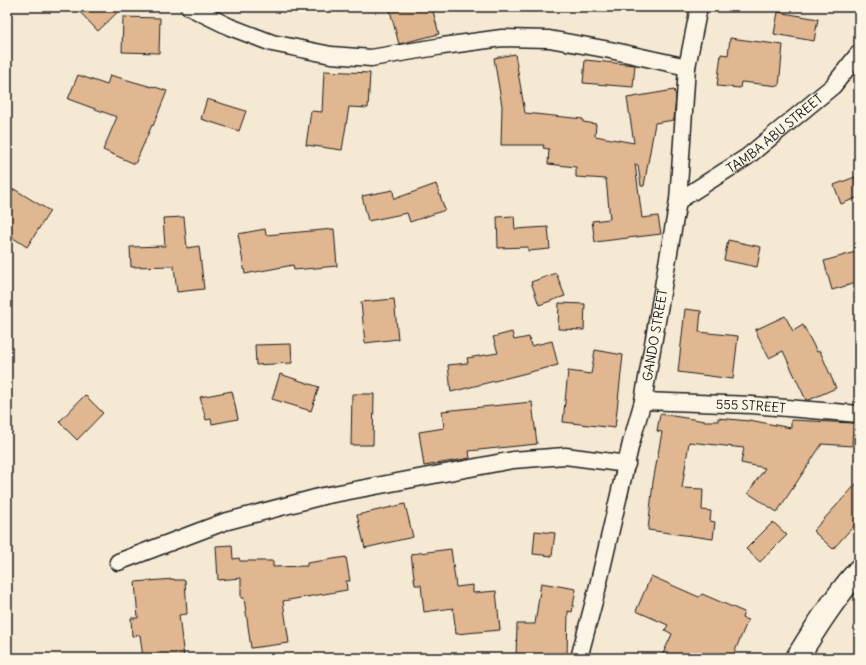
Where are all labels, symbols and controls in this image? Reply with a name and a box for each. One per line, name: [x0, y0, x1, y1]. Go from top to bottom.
street label: TAMBA ABU STREET: [723, 90, 826, 177]
street label: GANDO STREET: [638, 287, 671, 382]
street label: 555 STREET: [716, 395, 787, 416]

